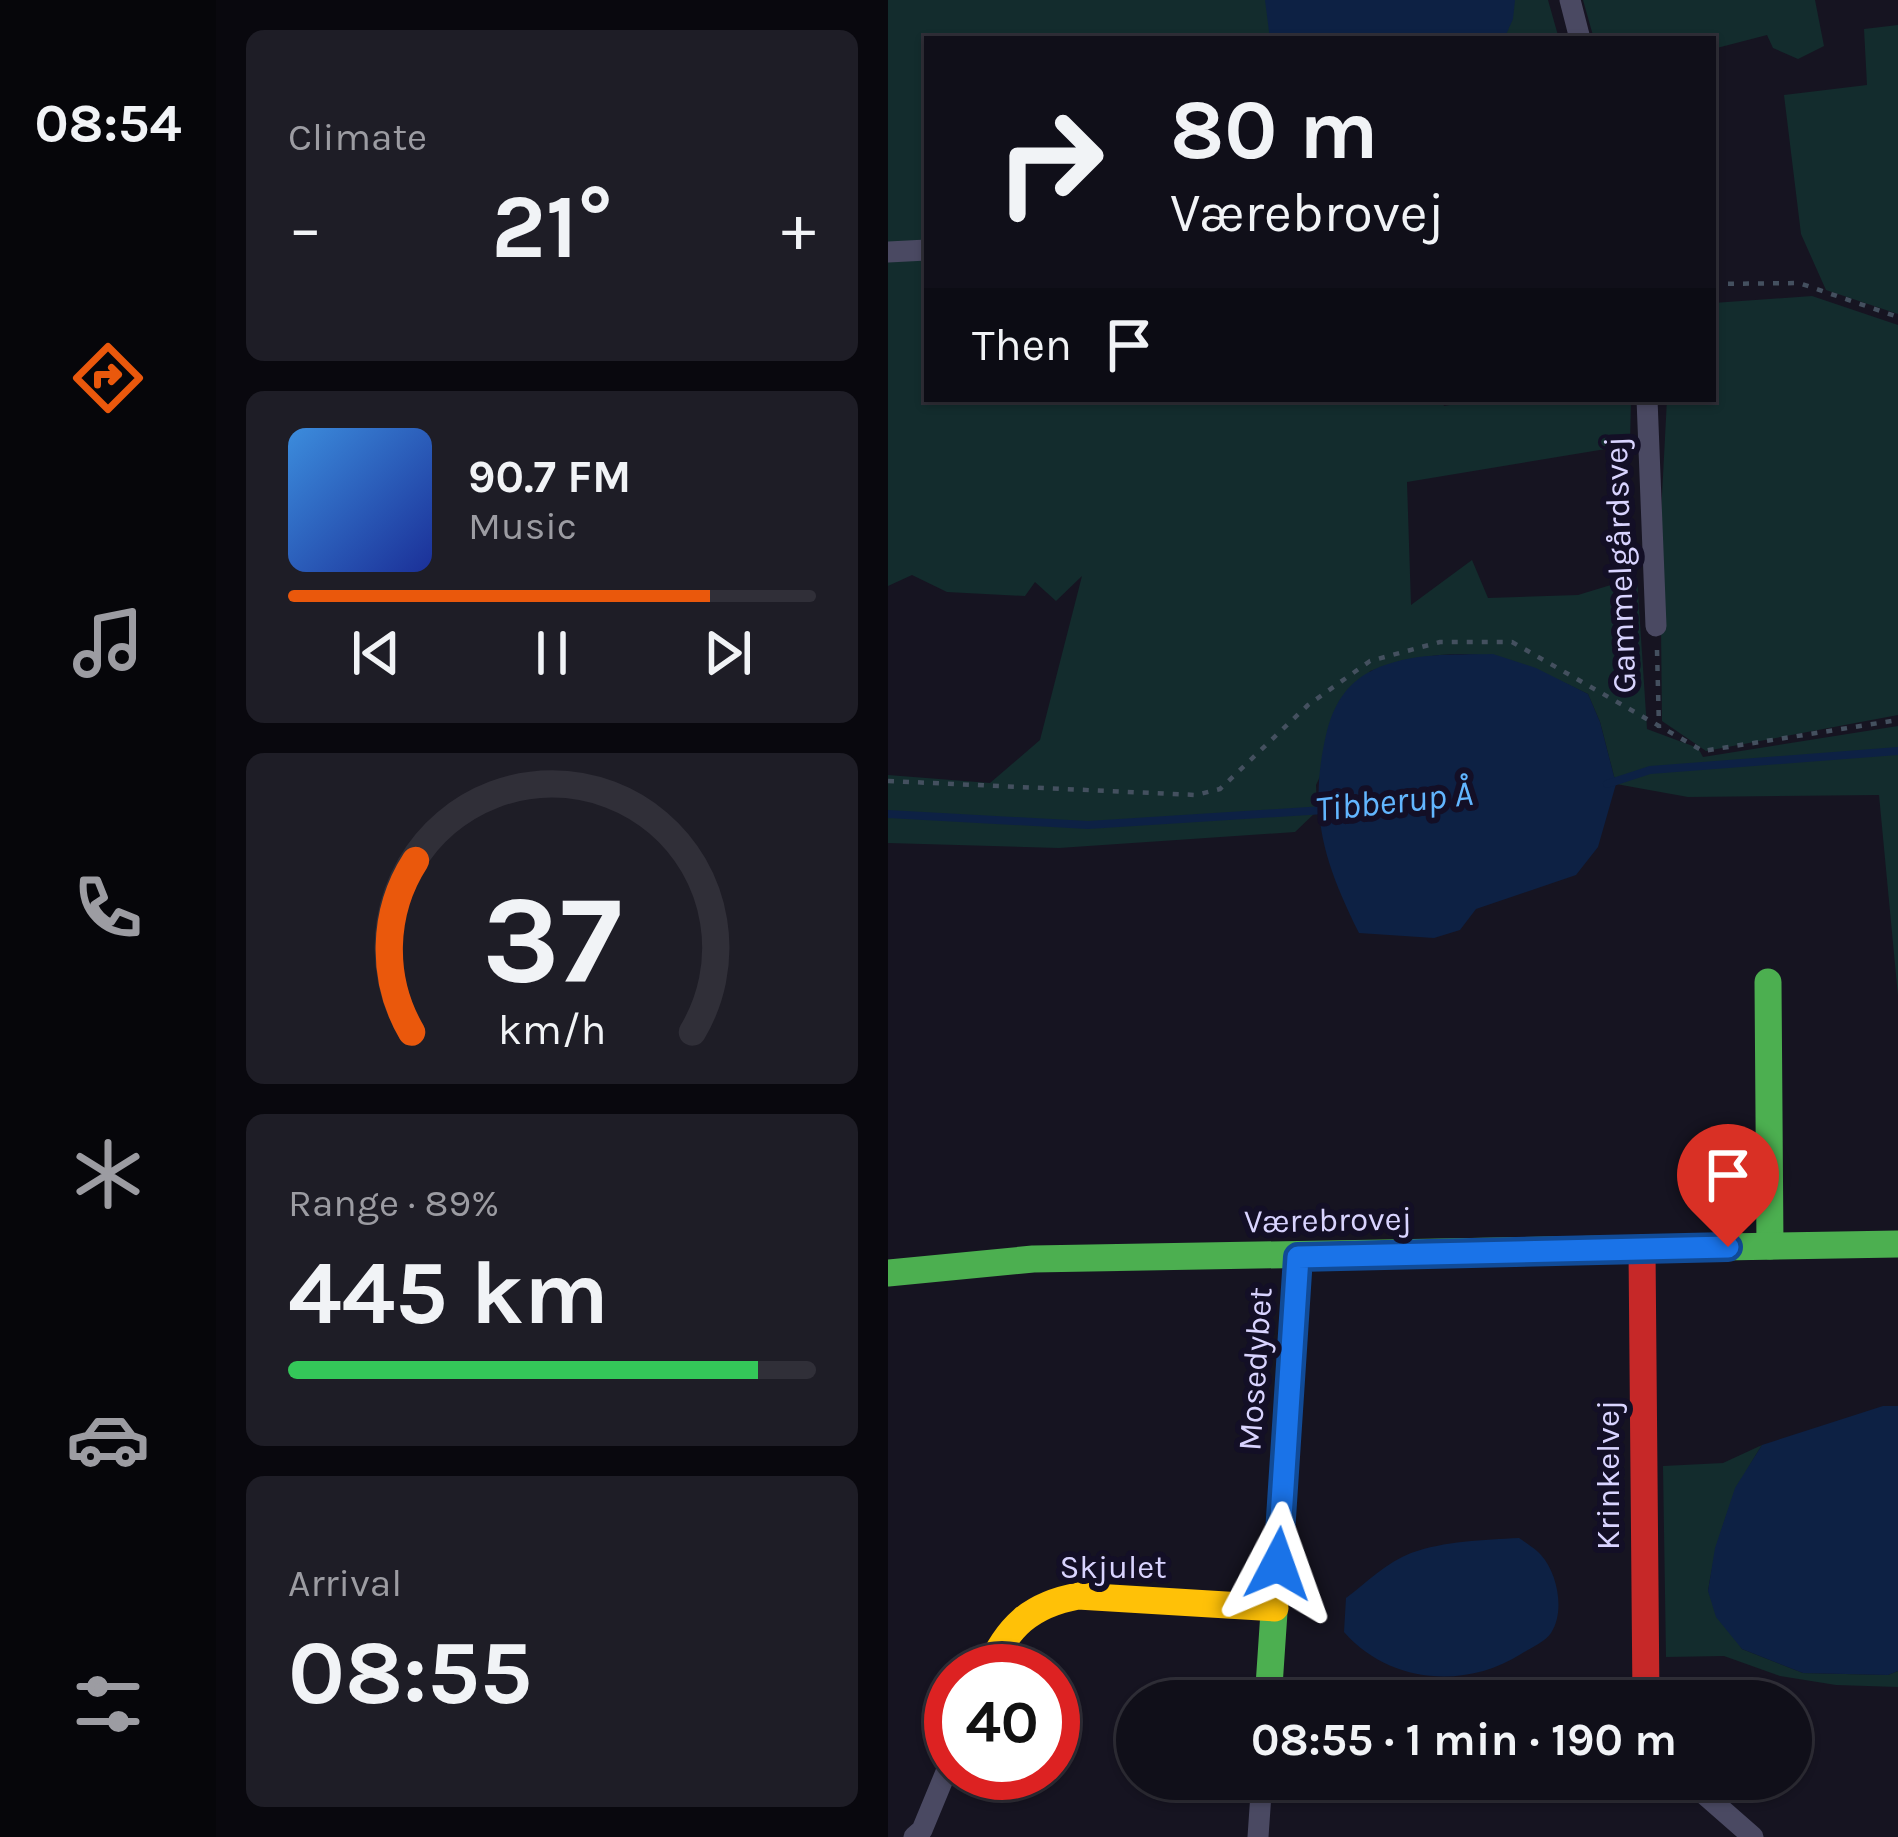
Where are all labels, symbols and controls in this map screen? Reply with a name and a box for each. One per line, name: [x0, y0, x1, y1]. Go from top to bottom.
text: 80 m: [1170, 81, 1378, 179]
icon: right: [972, 84, 1128, 240]
text: 08:54: [34, 91, 182, 155]
text: Climate: [288, 114, 427, 160]
text: 21°: [491, 174, 613, 280]
text: Værebrovej: [1170, 181, 1444, 245]
text: −: [288, 189, 323, 267]
text: +: [781, 189, 816, 267]
icon: arrive: [1096, 312, 1162, 378]
text: Then: [972, 319, 1072, 371]
icon: directions: [66, 336, 150, 420]
street label: Gammelgårdsvej: [1597, 436, 1643, 694]
text: 90.7 FM: [468, 451, 631, 503]
text: Music: [468, 503, 577, 549]
icon: music: [66, 601, 150, 685]
icon: previous: [343, 620, 409, 686]
icon: pause: [519, 620, 585, 686]
icon: next: [695, 620, 761, 686]
water label: Tibberup Å: [1313, 772, 1475, 830]
icon: phone: [66, 866, 150, 950]
text: 37: [482, 867, 622, 1012]
text: km/h: [498, 1004, 606, 1054]
pin: [1677, 1124, 1779, 1247]
icon: climate: [66, 1132, 150, 1216]
icon: arrive: [1695, 1142, 1761, 1208]
text: Range · 89%: [288, 1180, 499, 1226]
street label: Værebrovej: [1244, 1200, 1412, 1240]
text: 445 km: [288, 1240, 609, 1346]
street label: Mosedybet: [1230, 1286, 1280, 1452]
icon: car: [66, 1397, 150, 1481]
street label: Krinkelvej: [1589, 1400, 1627, 1550]
position arrow: [1215, 1501, 1341, 1627]
street label: Skjulet: [1059, 1548, 1167, 1586]
text: Arrival: [288, 1560, 402, 1606]
text: 08:55: [288, 1620, 532, 1726]
speed limit sign: 40: [924, 1644, 1080, 1800]
icon: filters: [66, 1662, 150, 1746]
text: 08:55 · 1 min · 190 m: [1251, 1714, 1677, 1766]

